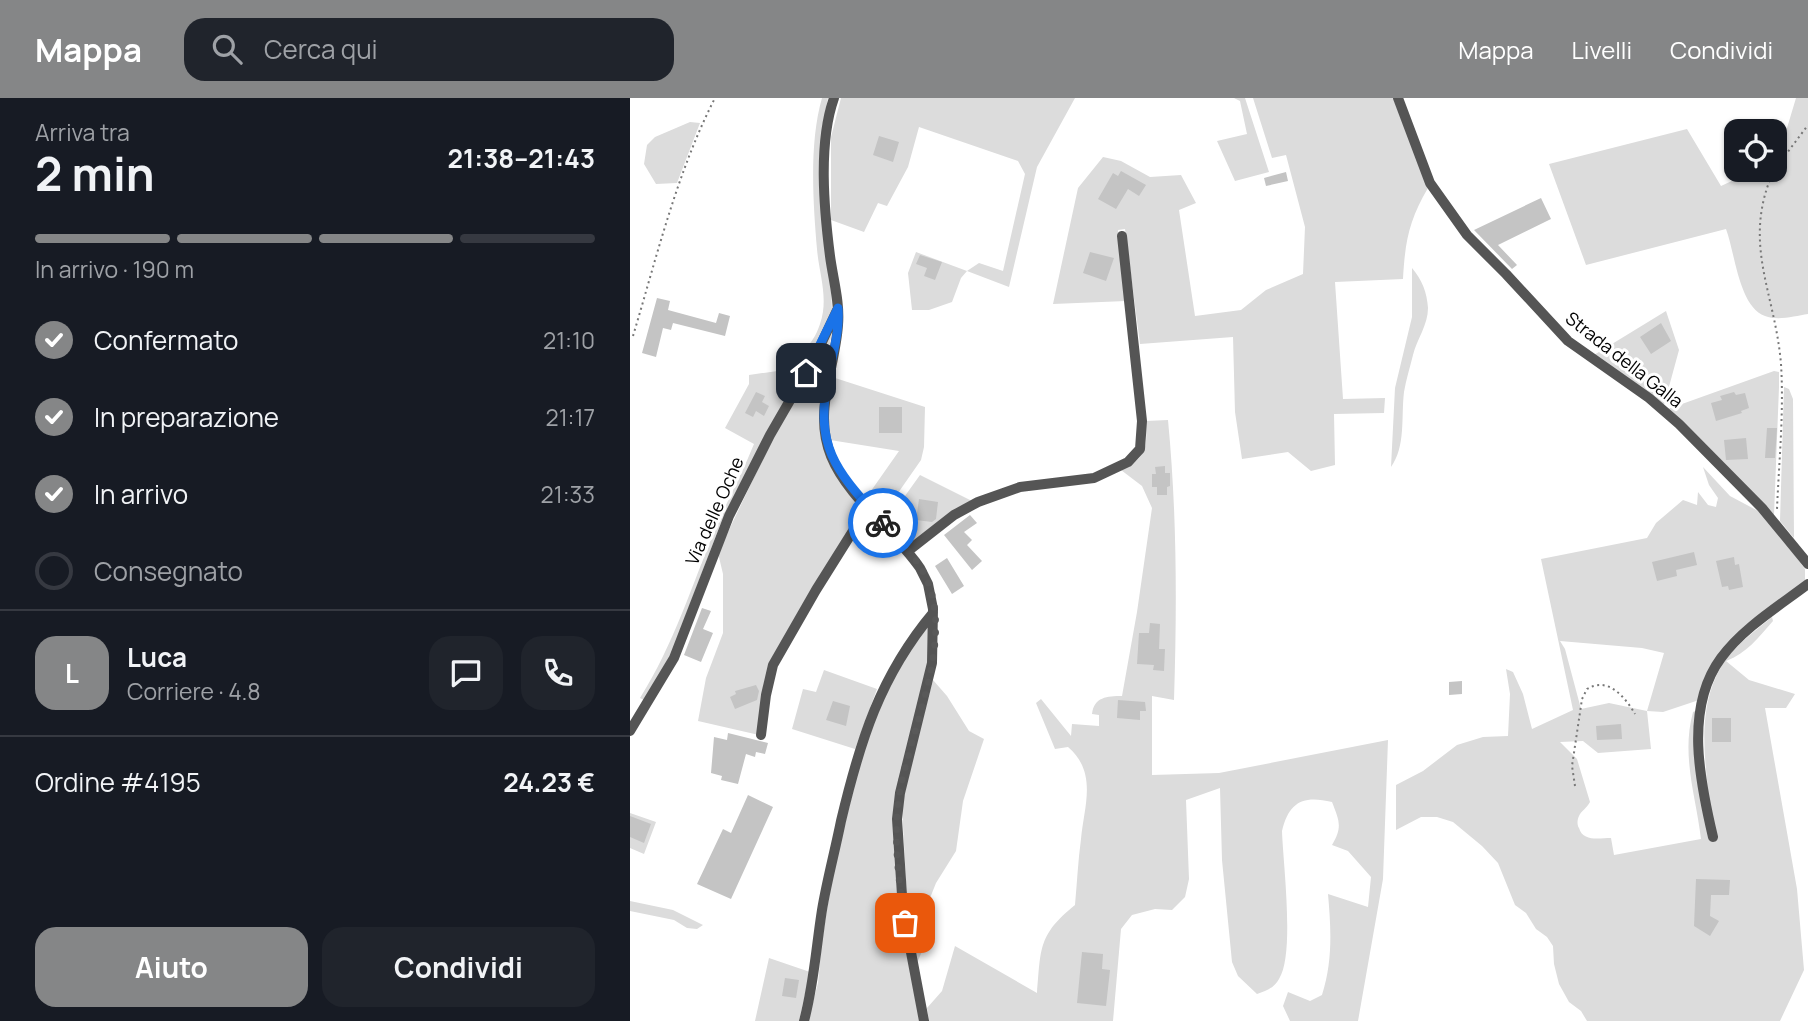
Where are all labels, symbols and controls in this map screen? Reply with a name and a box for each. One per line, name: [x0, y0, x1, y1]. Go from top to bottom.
search box: [184, 18, 674, 81]
text: Mappa: [35, 27, 142, 72]
icon: search: [208, 30, 246, 68]
text: Cerca qui: [264, 31, 378, 67]
text: Mappa: [1458, 33, 1534, 66]
text: Livelli: [1572, 33, 1632, 66]
text: Condividi: [1670, 33, 1773, 66]
text: Arriva tra: [35, 116, 130, 148]
map controls: [1724, 119, 1787, 182]
button: locate: [1724, 119, 1787, 182]
text: 21:38–21:43: [447, 140, 595, 176]
text: 2 min: [35, 142, 155, 205]
text: In arrivo · 190 m: [35, 253, 194, 285]
street label: Strada della Galla: [1561, 306, 1688, 413]
icon: check: [35, 321, 73, 359]
text: Confermato: [94, 322, 238, 358]
text: 21:10: [543, 324, 595, 356]
pin: [776, 343, 836, 403]
icon: home: [787, 354, 825, 392]
icon: check: [35, 398, 73, 436]
text: In preparazione: [94, 399, 279, 435]
text: 21:17: [546, 401, 595, 433]
street label: Via delle Oche: [679, 453, 749, 569]
icon: check: [35, 475, 73, 513]
text: In arrivo: [94, 476, 188, 512]
text: 21:33: [541, 478, 595, 510]
courier: [848, 488, 918, 558]
icon: bike: [864, 504, 902, 542]
text: Consegnato: [94, 553, 243, 589]
button: chat: [429, 636, 503, 710]
button: phone: [521, 636, 595, 710]
text: Luca: [127, 639, 187, 675]
text: L: [65, 655, 79, 691]
text: Corriere · 4.8: [127, 675, 261, 707]
text: Ordine #4195: [35, 764, 201, 800]
text: 24.23 €: [503, 764, 595, 800]
pin: [875, 893, 935, 953]
icon: bag: [886, 904, 924, 942]
button: Aiuto: [35, 927, 308, 1007]
button: Condividi: [322, 927, 595, 1007]

